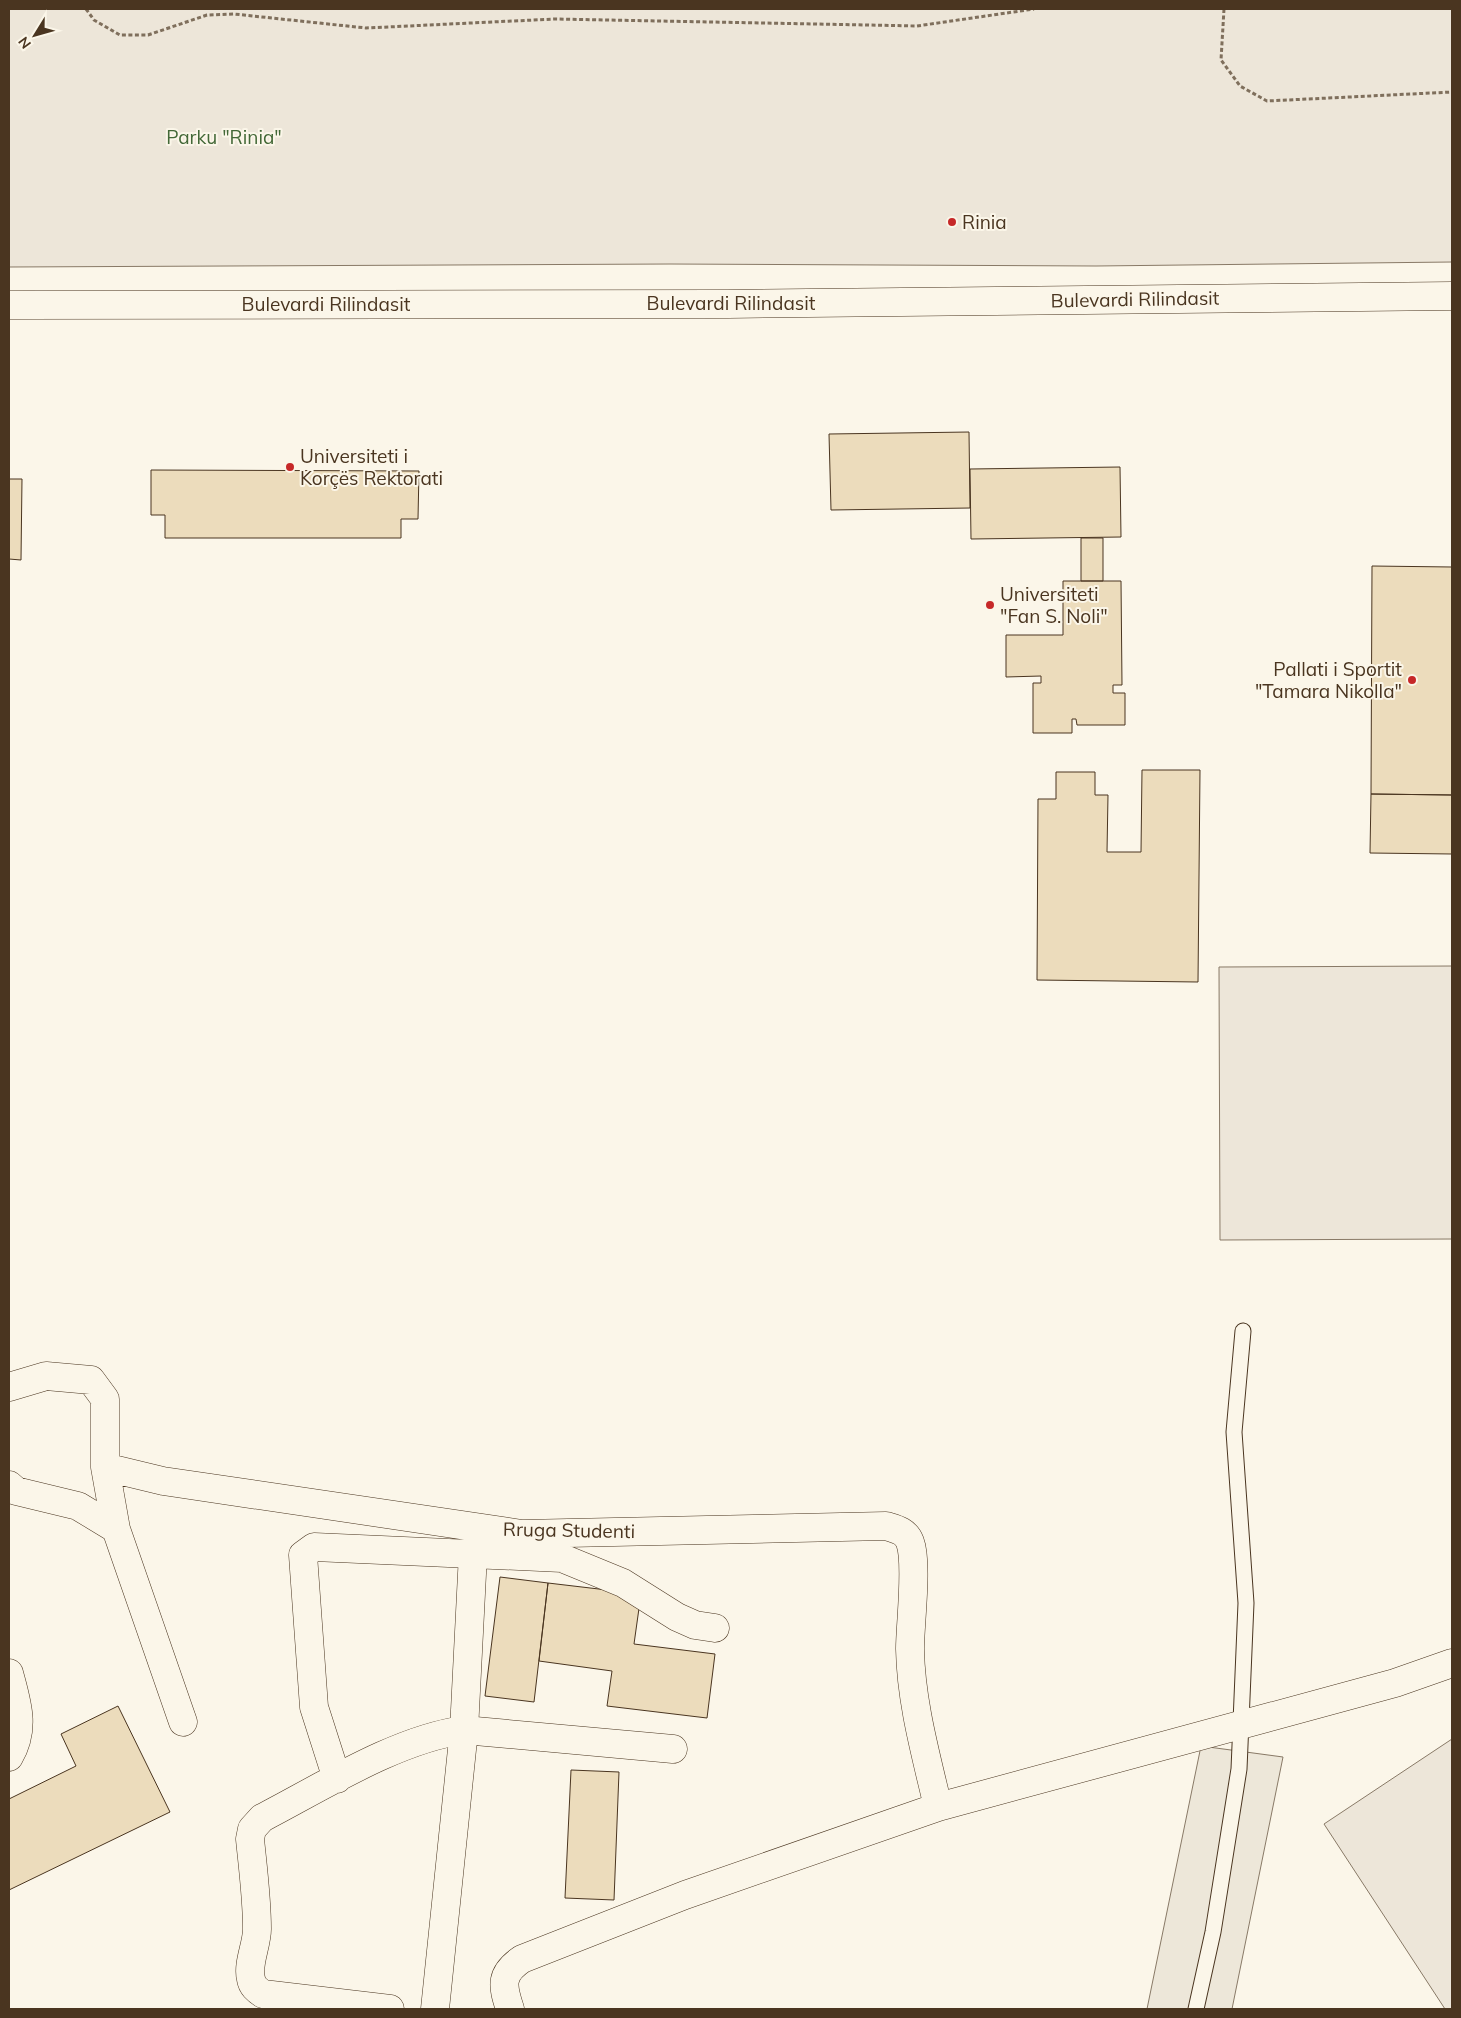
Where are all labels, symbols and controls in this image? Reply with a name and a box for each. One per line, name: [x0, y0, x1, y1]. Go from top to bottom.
north arrow: [10, 10, 60, 60]
text: N: [14, 33, 35, 52]
park label: Parku "Rinia": [166, 125, 282, 149]
place label: Rinia: [962, 210, 1007, 234]
marker: Rinia: [946, 216, 958, 228]
street label: Bulevardi Rilindasit: [1050, 286, 1220, 312]
street label: Bulevardi Rilindasit: [647, 291, 816, 315]
street label: Bulevardi Rilindasit: [242, 292, 411, 316]
place label: Universiteti i Korçës Rektorati: [300, 444, 443, 490]
marker: Universiteti i Korçës Rektorati: [284, 461, 296, 473]
place label: Universiteti "Fan S. Noli": [1000, 582, 1108, 628]
marker: Universiteti "Fan S. Noli": [984, 599, 996, 611]
place label: Pallati i Sportit "Tamara Nikolla": [1255, 657, 1402, 703]
marker: Pallati i Sportit "Tamara Nikolla": [1406, 674, 1418, 686]
street label: Rruga Studenti: [503, 1517, 635, 1543]

